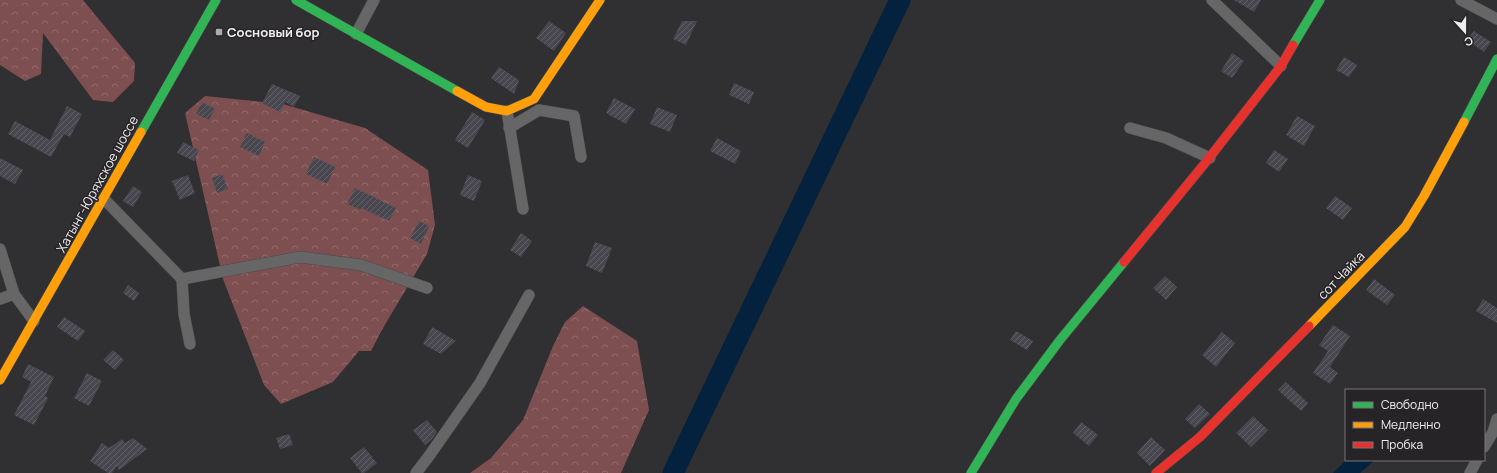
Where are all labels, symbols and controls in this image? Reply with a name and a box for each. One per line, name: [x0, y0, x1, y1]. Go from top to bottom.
north arrow: [1445, 12, 1485, 52]
place label: Сосновый бор: [227, 23, 319, 41]
marker: Сосновый бор: [214, 27, 224, 37]
text: С: [1462, 33, 1475, 50]
street label: Хатынг-Юряхское шоссе: [52, 112, 142, 256]
street label: сот Чайка: [1314, 247, 1368, 303]
legend: [1345, 389, 1485, 461]
text: Свободно: [1381, 396, 1439, 413]
text: Медленно: [1381, 416, 1441, 433]
text: Пробка: [1381, 436, 1423, 453]

